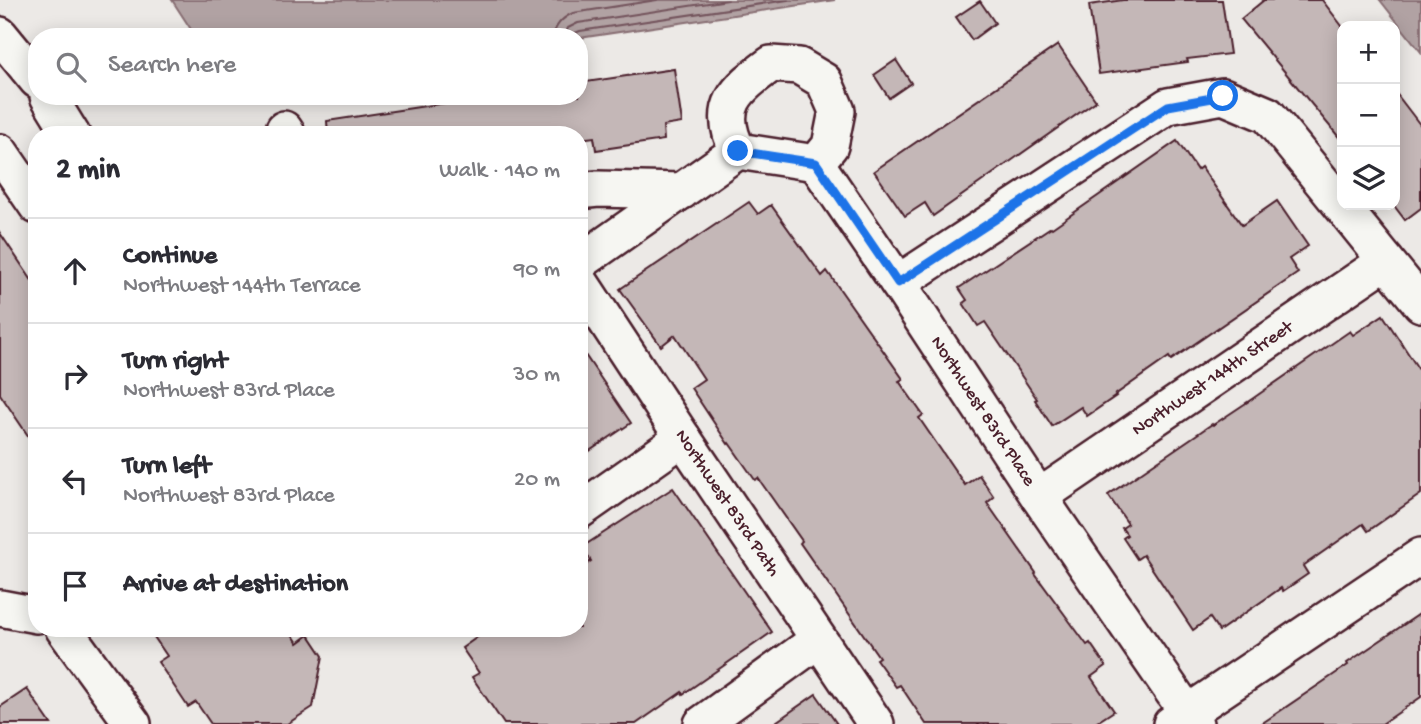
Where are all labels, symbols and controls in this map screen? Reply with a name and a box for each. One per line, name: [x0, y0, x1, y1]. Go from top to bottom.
map controls: [1337, 21, 1400, 210]
button: +: [1337, 21, 1400, 84]
search box: [28, 28, 588, 105]
icon: search: [52, 48, 90, 86]
text: Search here: [108, 51, 236, 82]
route start: [1207, 80, 1238, 111]
button: −: [1337, 84, 1400, 147]
route end: [722, 135, 753, 166]
button: layers: [1337, 147, 1400, 210]
text: 2 min: [56, 154, 120, 189]
text: Walk · 140 m: [439, 158, 560, 185]
text: Continue: [123, 242, 217, 273]
icon: ahead: [56, 252, 94, 290]
text: 90 m: [514, 257, 560, 284]
text: Northwest 144th Terrace: [123, 273, 361, 300]
street label: Northwest 144th Street: [1128, 315, 1299, 442]
street label: Northwest 83rd Place: [925, 332, 1040, 491]
text: Turn right: [123, 347, 227, 378]
icon: right: [56, 357, 94, 395]
text: 30 m: [513, 362, 560, 389]
text: Northwest 83rd Place: [123, 378, 335, 405]
street label: Northwest 83rd Path: [669, 425, 785, 581]
text: Turn left: [123, 452, 211, 483]
icon: left: [56, 462, 94, 500]
text: 20 m: [514, 467, 560, 494]
text: Northwest 83rd Place: [123, 483, 335, 510]
icon: arrive: [56, 567, 94, 605]
text: Arrive at destination: [123, 570, 348, 601]

